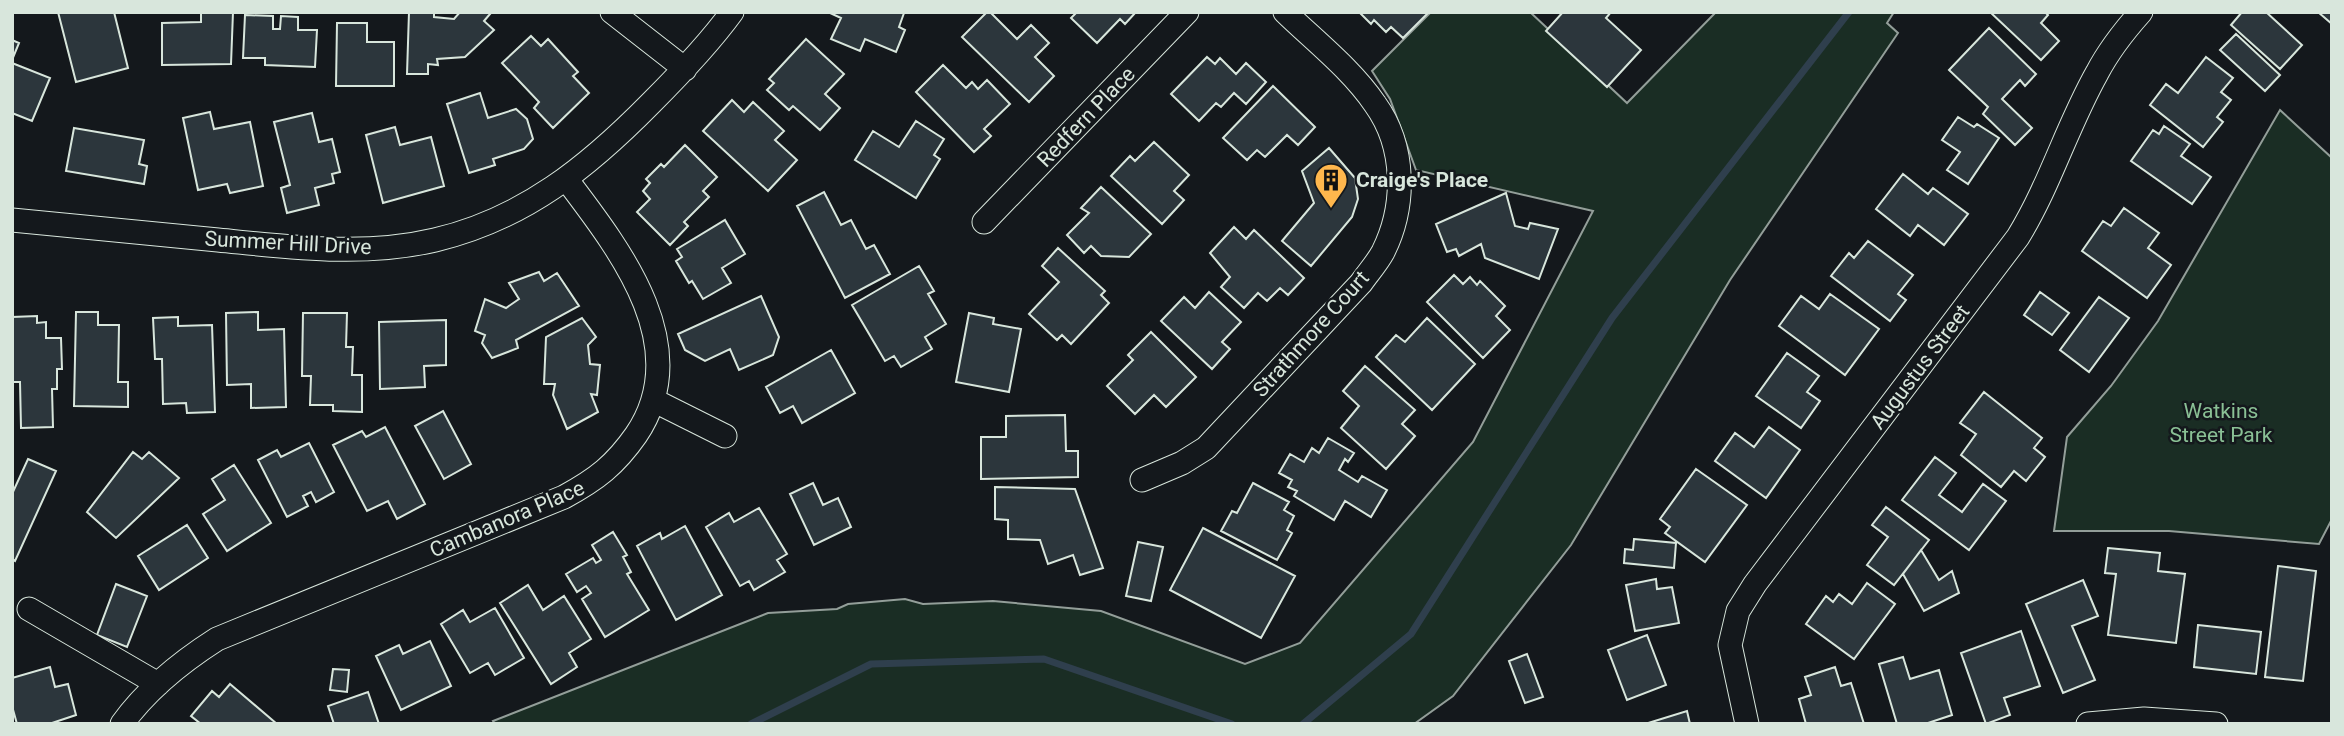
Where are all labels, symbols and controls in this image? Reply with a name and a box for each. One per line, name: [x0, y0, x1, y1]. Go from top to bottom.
street label: Redfern Place: [1032, 62, 1140, 172]
building icon: Craige's Place: [1312, 161, 1350, 210]
place label: Craige's Place: [1356, 168, 1488, 192]
street label: Summer Hill Drive: [204, 227, 372, 259]
street label: Strathmore Court: [1248, 266, 1374, 402]
street label: Augustus Street: [1865, 300, 1975, 434]
park label: Watkins Street Park: [2170, 399, 2273, 447]
street label: Cambanora Place: [426, 476, 588, 562]

